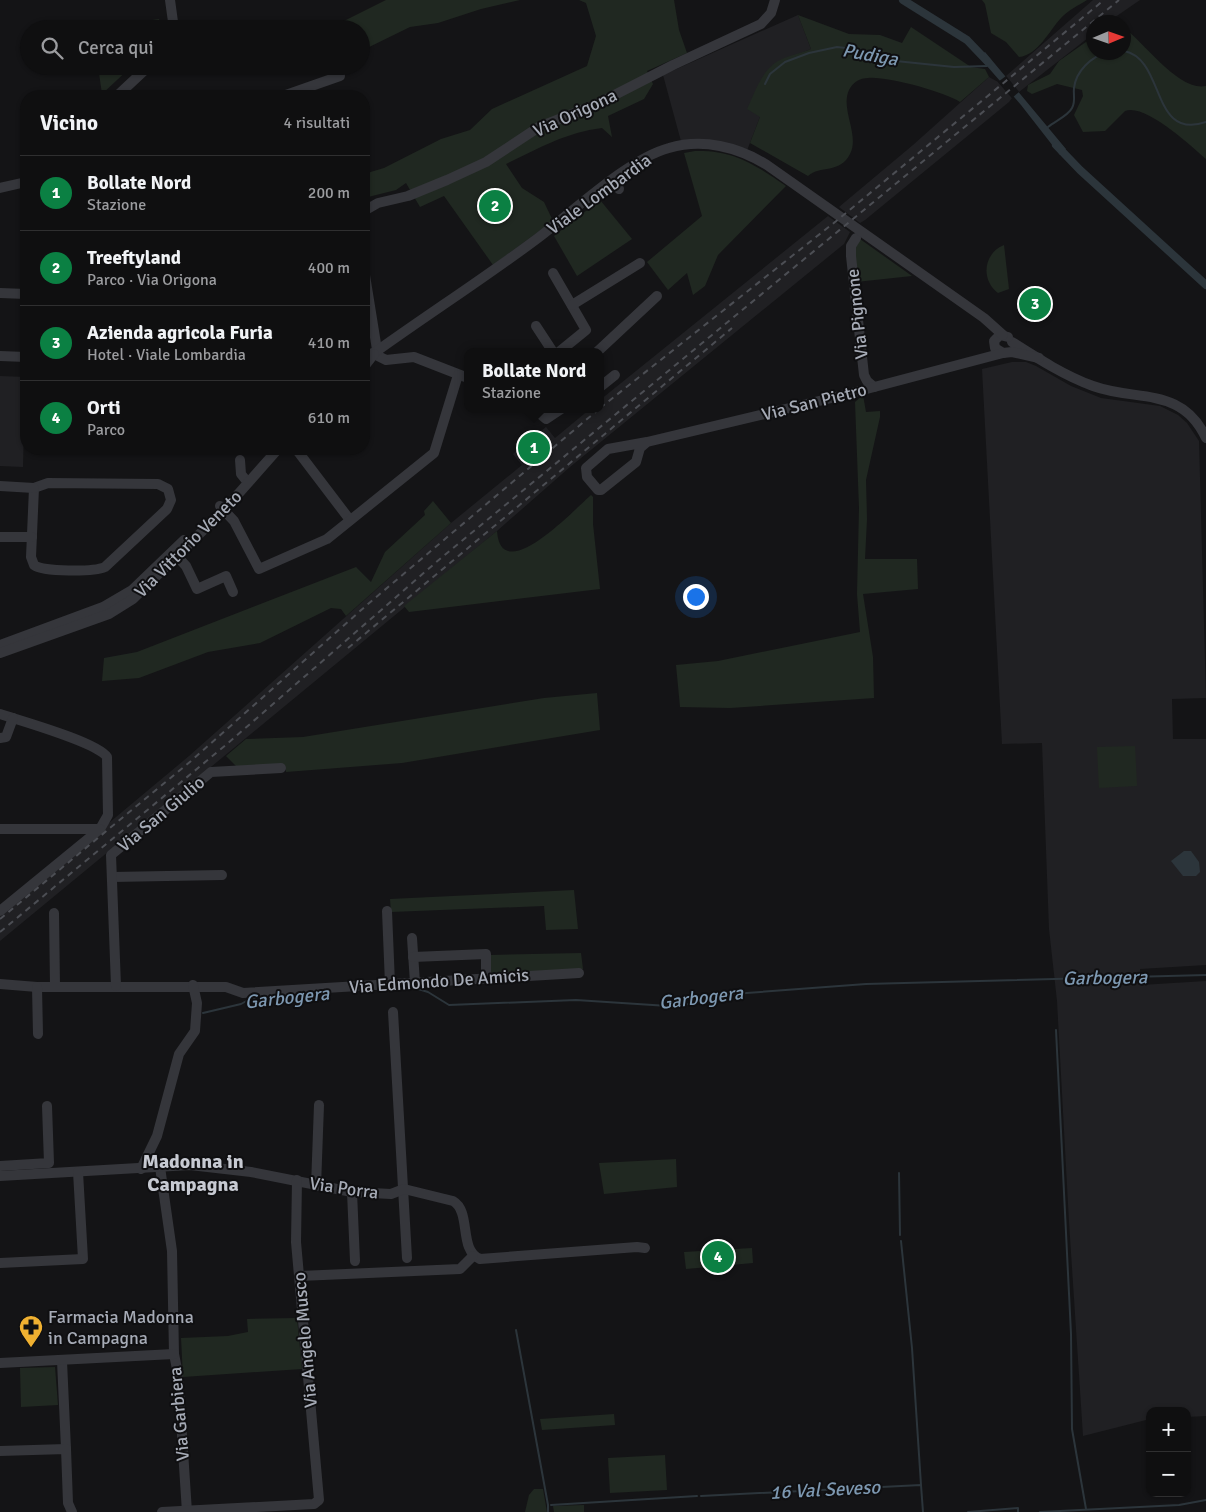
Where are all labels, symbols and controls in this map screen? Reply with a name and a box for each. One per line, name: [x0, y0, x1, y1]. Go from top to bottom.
north arrow: [1086, 15, 1131, 60]
search box: [20, 20, 370, 75]
icon: search: [38, 34, 66, 62]
text: Cerca qui: [78, 36, 154, 60]
water label: Pudiga: [840, 38, 901, 72]
street label: Via Origona: [530, 84, 620, 142]
text: Vicino: [40, 110, 98, 136]
text: 4 risultati: [284, 113, 350, 133]
street label: Viale Lombardia: [543, 149, 655, 239]
text: Bollate Nord: [87, 171, 191, 195]
text: 1: [52, 183, 60, 203]
text: 200 m: [308, 183, 350, 203]
pin: 2: [479, 187, 511, 225]
text: Stazione: [87, 195, 146, 215]
text: Treeftyland: [87, 246, 181, 270]
text: 2: [52, 258, 60, 278]
text: 400 m: [308, 258, 350, 278]
street label: Via Pignone: [841, 268, 873, 360]
text: Parco · Via Origona: [87, 270, 217, 290]
pin: 3: [1019, 285, 1051, 323]
text: Azienda agricola Furia: [87, 321, 273, 345]
text: 3: [52, 333, 60, 353]
text: 410 m: [308, 333, 350, 353]
text: Hotel · Viale Lombardia: [87, 345, 246, 365]
popup: [464, 348, 604, 413]
text: Bollate Nord: [482, 359, 586, 383]
street label: Via San Pietro: [759, 378, 869, 426]
text: Stazione: [482, 383, 541, 403]
text: Orti: [87, 396, 121, 420]
text: 4: [52, 408, 60, 428]
text: 610 m: [308, 408, 350, 428]
text: Parco: [87, 420, 125, 440]
pin: 1: [518, 429, 550, 467]
street label: Via Vittorio Veneto: [130, 486, 246, 602]
your location: [683, 584, 709, 610]
street label: Via San Giulio: [113, 771, 209, 857]
street label: Via Edmondo De Amicis: [348, 964, 530, 998]
water label: Garbogera: [1062, 965, 1149, 991]
water label: Garbogera: [244, 981, 332, 1014]
water label: Garbogera: [657, 981, 746, 1015]
district label: Madonna in Campagna: [142, 1149, 244, 1197]
street label: Via Porra: [308, 1172, 380, 1204]
pin: 4: [702, 1238, 734, 1276]
street label: Via Angelo Musco: [288, 1271, 322, 1409]
place label: Farmacia Madonna in Campagna: [48, 1306, 194, 1349]
pharmacy icon: Farmacia Madonna in Campagna: [18, 1314, 44, 1348]
street label: Via Garbiera: [164, 1366, 194, 1462]
map controls: [1146, 1407, 1191, 1497]
button: +: [1146, 1407, 1191, 1452]
button: −: [1146, 1452, 1191, 1497]
water label: 16 Val Seveso: [769, 1475, 882, 1505]

